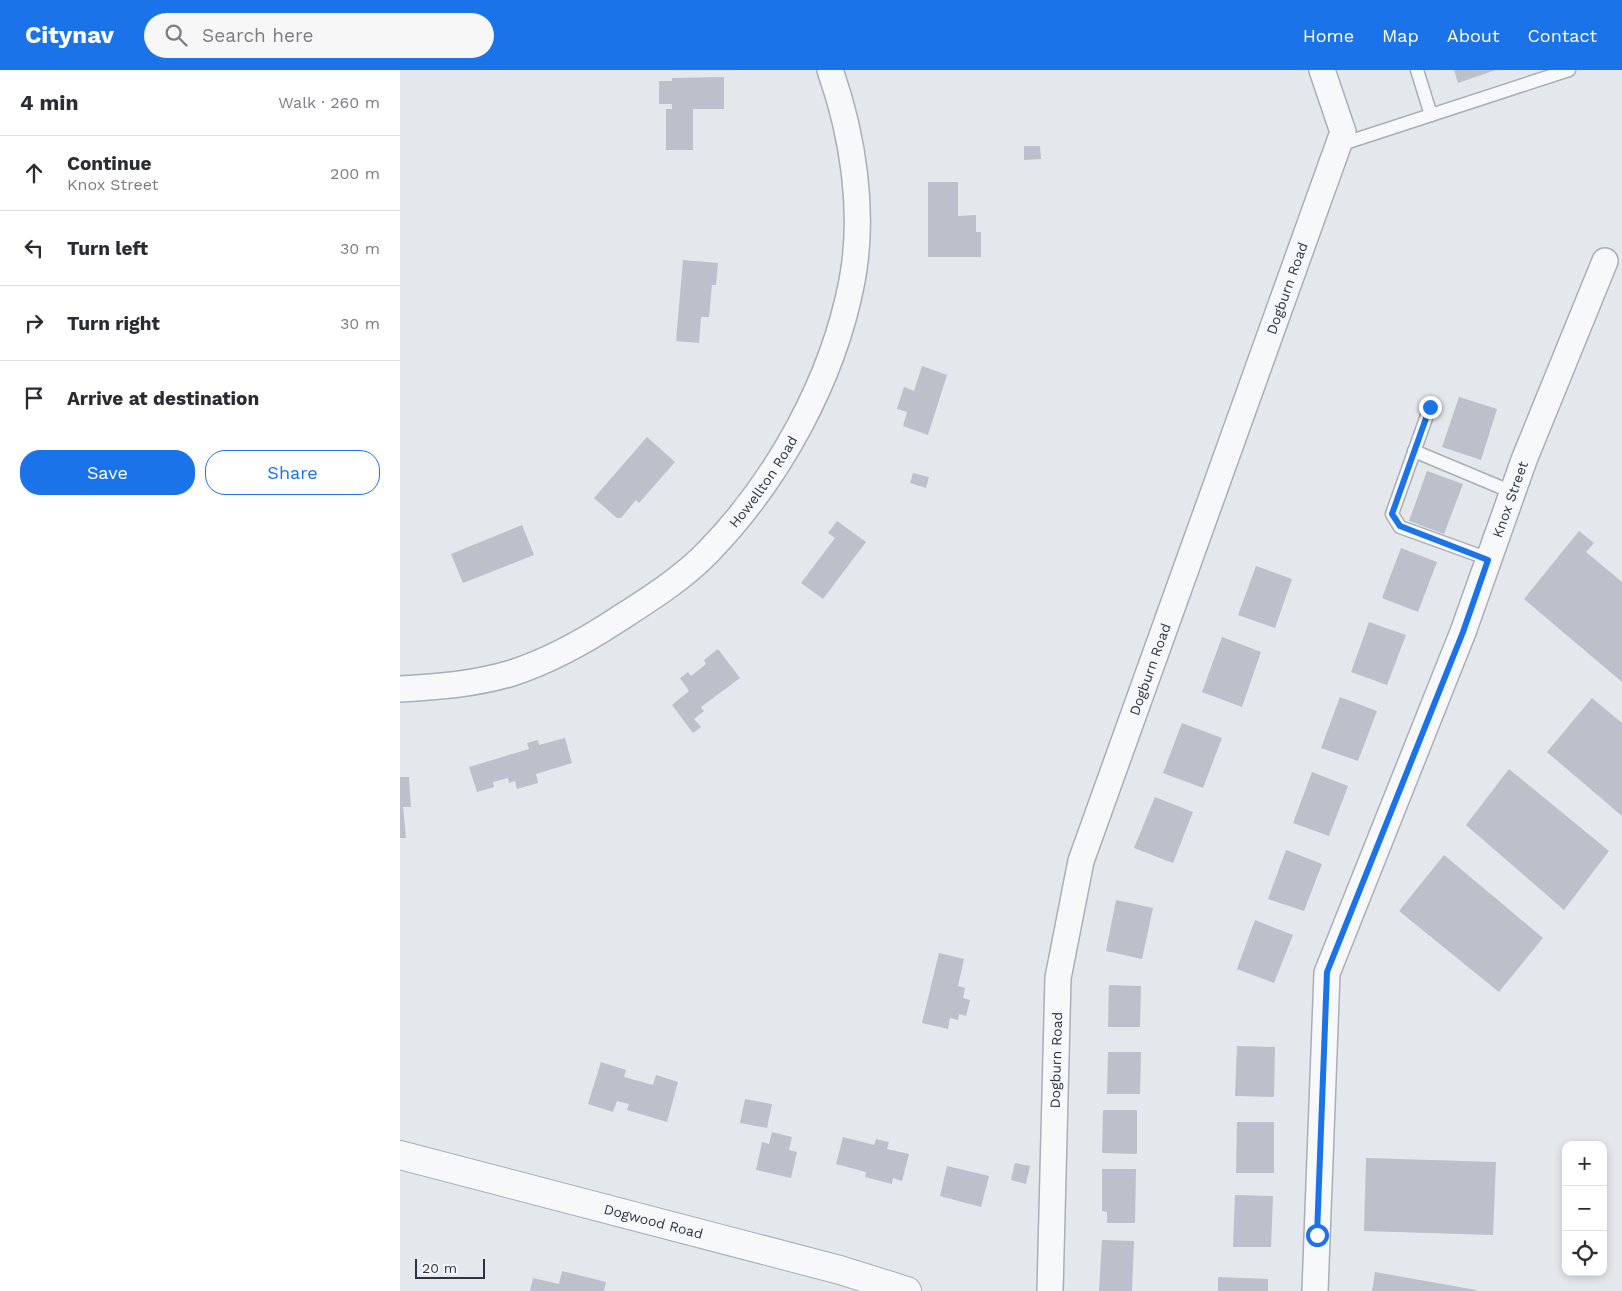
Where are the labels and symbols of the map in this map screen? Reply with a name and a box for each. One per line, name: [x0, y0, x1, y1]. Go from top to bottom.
street label: Dogburn Road: [1263, 240, 1311, 336]
route end: [1419, 396, 1442, 419]
street label: Howellton Road: [726, 433, 801, 531]
street label: Knox Street: [1489, 459, 1531, 540]
street label: Dogburn Road: [1126, 621, 1174, 718]
street label: Dogburn Road: [1047, 1012, 1065, 1109]
street label: Dogwood Road: [602, 1201, 705, 1242]
route start: [1306, 1224, 1329, 1247]
scale bar: [415, 1256, 485, 1279]

